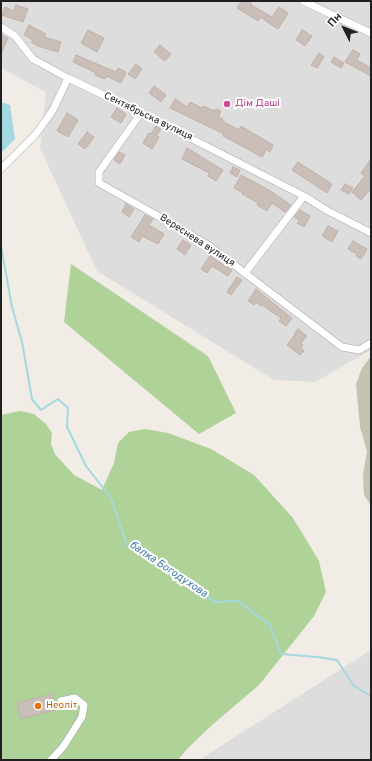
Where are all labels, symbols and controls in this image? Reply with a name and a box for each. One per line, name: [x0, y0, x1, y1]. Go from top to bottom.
north arrow: [324, 8, 364, 48]
text: Пн: [325, 10, 345, 30]
street label: Сентябрьска вулиця: [102, 90, 194, 144]
place label: Дім Даші: [235, 98, 280, 110]
marker: Дім Даші: [222, 99, 232, 109]
street label: Вереснева вулиця: [157, 212, 237, 270]
water label: балка Богодухова: [126, 539, 210, 601]
place label: Неоліт: [46, 700, 77, 712]
marker: Неоліт: [33, 701, 43, 711]

